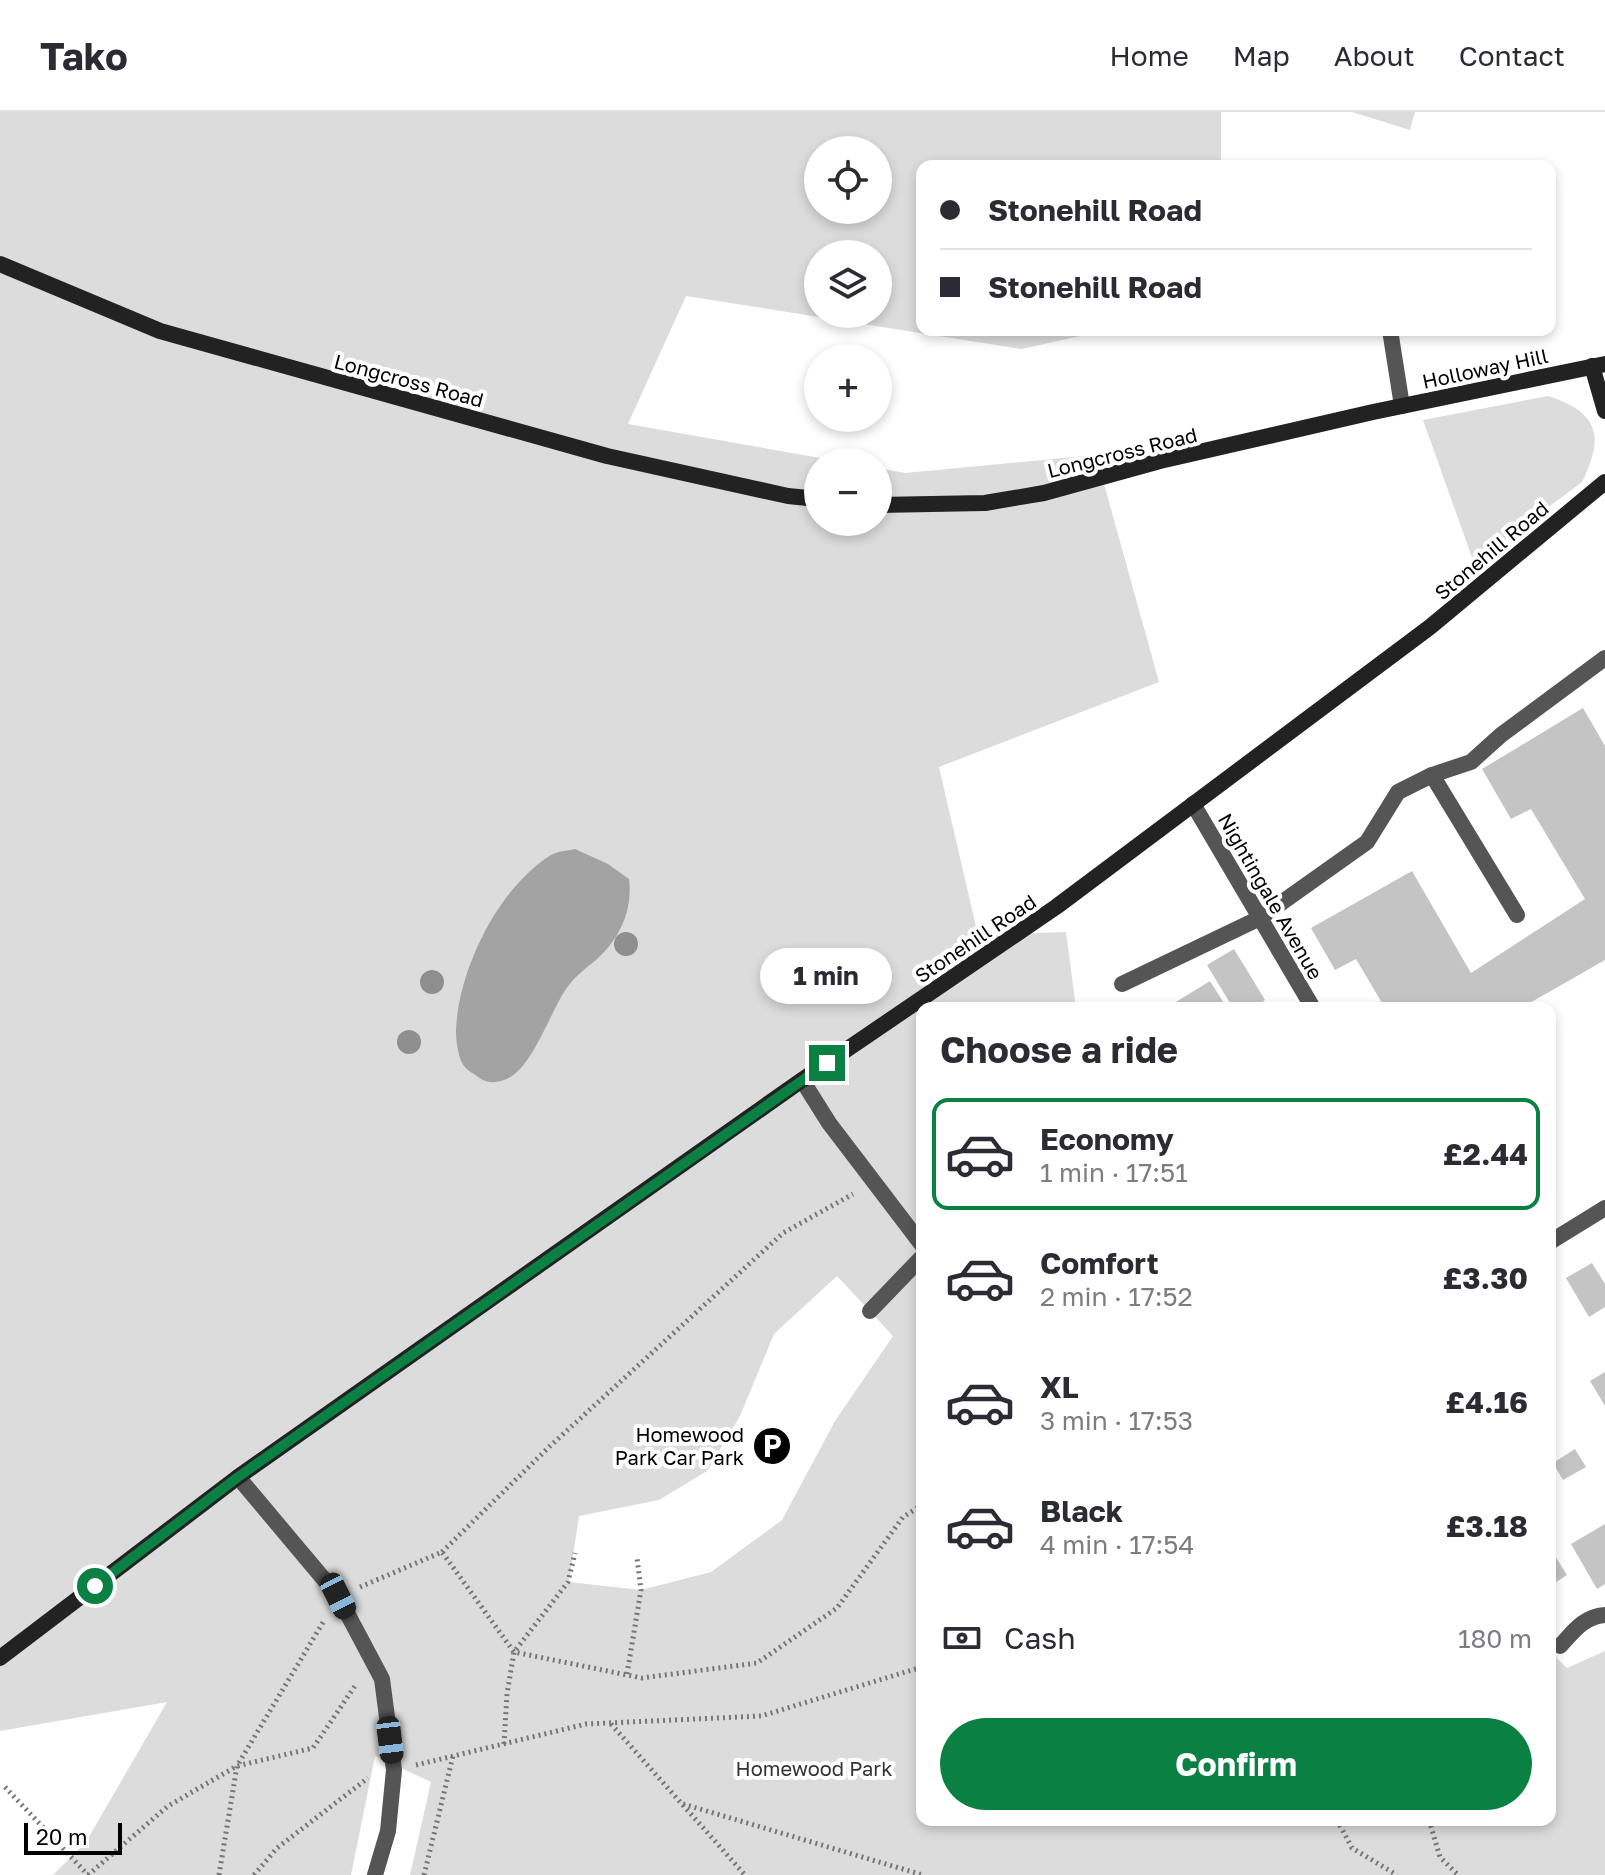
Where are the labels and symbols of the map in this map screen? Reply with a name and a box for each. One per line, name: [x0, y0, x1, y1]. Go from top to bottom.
street label: Holloway Hill: [1420, 343, 1550, 393]
street label: Longcross Road: [332, 349, 486, 411]
street label: Longcross Road: [1045, 422, 1199, 482]
street label: Stonehill Road: [1429, 496, 1553, 604]
street label: Nightingale Avenue: [1214, 809, 1328, 983]
street label: Stonehill Road: [910, 889, 1040, 987]
callout: 1 min: [761, 947, 893, 1003]
route end: [809, 1045, 845, 1081]
place label: Homewood Park Car Park: [615, 1422, 744, 1469]
parking icon: Homewood Park Car Park: [751, 1425, 793, 1467]
route start: [77, 1568, 113, 1604]
car: [316, 1569, 360, 1623]
car: [375, 1715, 405, 1765]
park label: Homewood Park: [736, 1756, 892, 1780]
scale bar: [24, 1819, 122, 1855]

